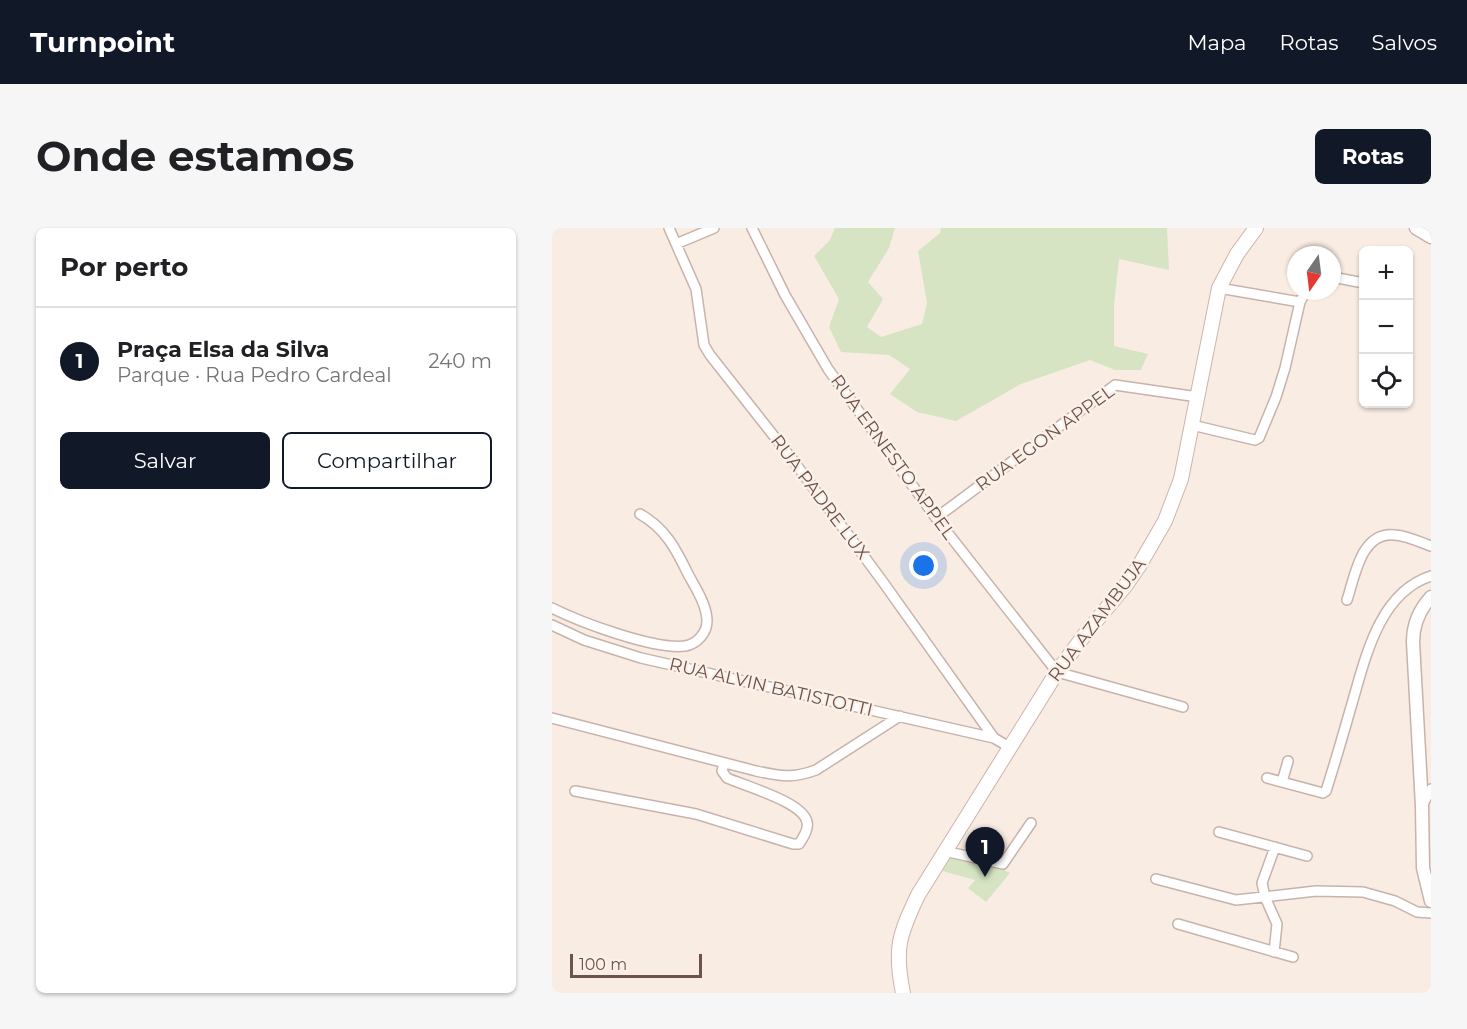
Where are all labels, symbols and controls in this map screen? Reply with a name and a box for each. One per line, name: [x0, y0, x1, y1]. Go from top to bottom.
text: Turnpoint: [30, 25, 175, 59]
text: Mapa: [1187, 30, 1246, 55]
text: Rotas: [1279, 30, 1339, 55]
text: Salvos: [1372, 30, 1437, 55]
button: Rotas: [1315, 129, 1431, 184]
text: Onde estamos: [36, 130, 354, 182]
north arrow: [1287, 246, 1341, 300]
map controls: [1359, 246, 1413, 408]
button: +: [1359, 246, 1413, 300]
text: Por perto: [60, 251, 188, 283]
button: −: [1359, 300, 1413, 354]
text: Praça Elsa da Silva: [117, 336, 329, 363]
text: 1: [76, 349, 83, 373]
text: 240 m: [428, 349, 492, 373]
button: locate: [1359, 354, 1413, 408]
text: Parque · Rua Pedro Cardeal: [117, 363, 392, 387]
street label: RUA ERNESTO APPEL: [826, 370, 960, 544]
street label: RUA EGON APPEL: [971, 380, 1119, 496]
street label: RUA PADRE LUX: [766, 430, 874, 564]
button: Salvar: [60, 432, 270, 489]
button: Compartilhar: [282, 432, 492, 489]
your location: [909, 551, 938, 580]
street label: RUA AZAMBUJA: [1043, 554, 1151, 686]
street label: RUA ALVIN BATISTOTTI: [667, 653, 875, 721]
pin: 1: [966, 828, 1004, 877]
scale bar: [570, 951, 702, 978]
text: 100 m: [579, 955, 627, 974]

